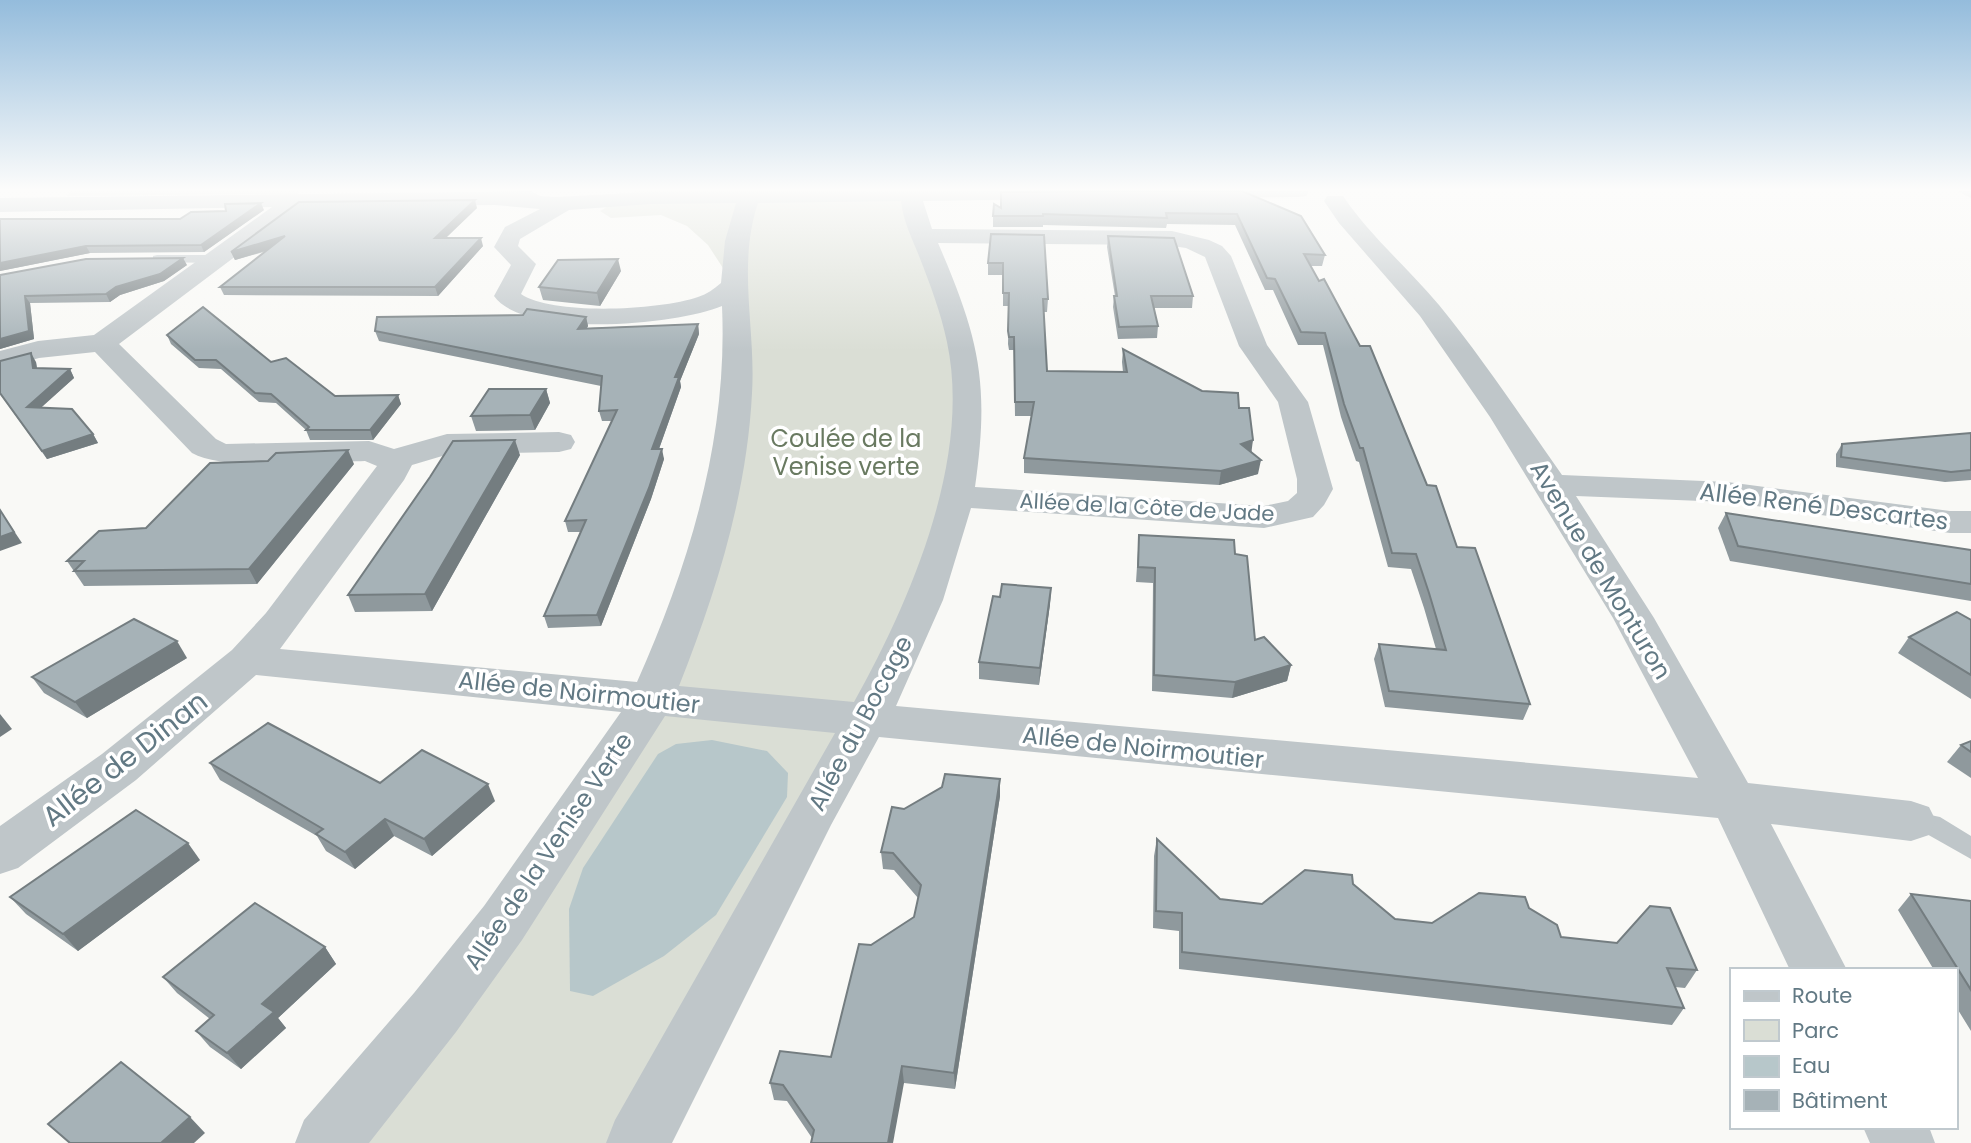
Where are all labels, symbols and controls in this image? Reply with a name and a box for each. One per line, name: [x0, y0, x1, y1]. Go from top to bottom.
park label: Coulée de la Venise verte: [771, 422, 921, 483]
street label: Avenue de Monturon: [1523, 455, 1679, 685]
street label: Allée René Descartes: [1698, 474, 1950, 538]
street label: Allée de la Côte de Jade: [1019, 486, 1275, 528]
street label: Allée du Bocage: [800, 630, 920, 816]
street label: Allée de Noirmoutier: [457, 663, 701, 721]
street label: Allée de Dinan: [34, 682, 216, 836]
street label: Allée de Noirmoutier: [1021, 718, 1265, 776]
street label: Allée de la Venise Verte: [456, 726, 640, 976]
legend: [1730, 968, 1957, 1129]
text: Route: [1792, 981, 1852, 1010]
text: Parc: [1792, 1016, 1839, 1045]
text: Eau: [1792, 1051, 1830, 1080]
text: Bâtiment: [1792, 1086, 1888, 1115]

